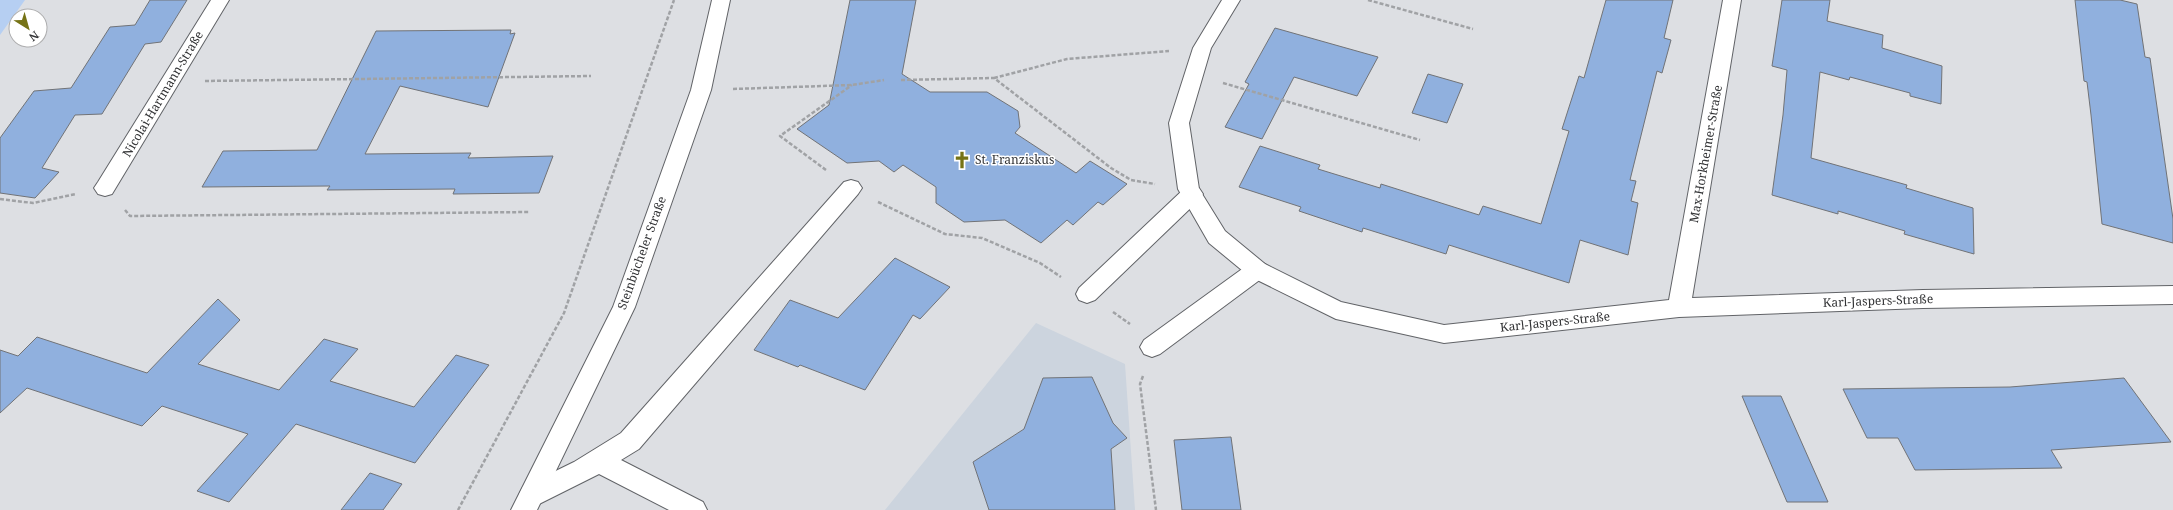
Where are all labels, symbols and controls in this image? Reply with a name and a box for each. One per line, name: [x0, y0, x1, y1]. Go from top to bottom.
north arrow: [8, 8, 48, 48]
street label: Nicolai-Hartmann-Straße: [118, 27, 207, 160]
text: N: [26, 28, 42, 45]
street label: Max-Horkheimer-Straße: [1685, 84, 1726, 224]
church icon: St. Franziskus: [952, 150, 972, 170]
place label: St. Franziskus: [975, 151, 1054, 168]
street label: Steinbücheler Straße: [613, 194, 670, 312]
street label: Karl-Jaspers-Straße: [1823, 290, 1933, 311]
street label: Karl-Jaspers-Straße: [1499, 307, 1611, 336]

